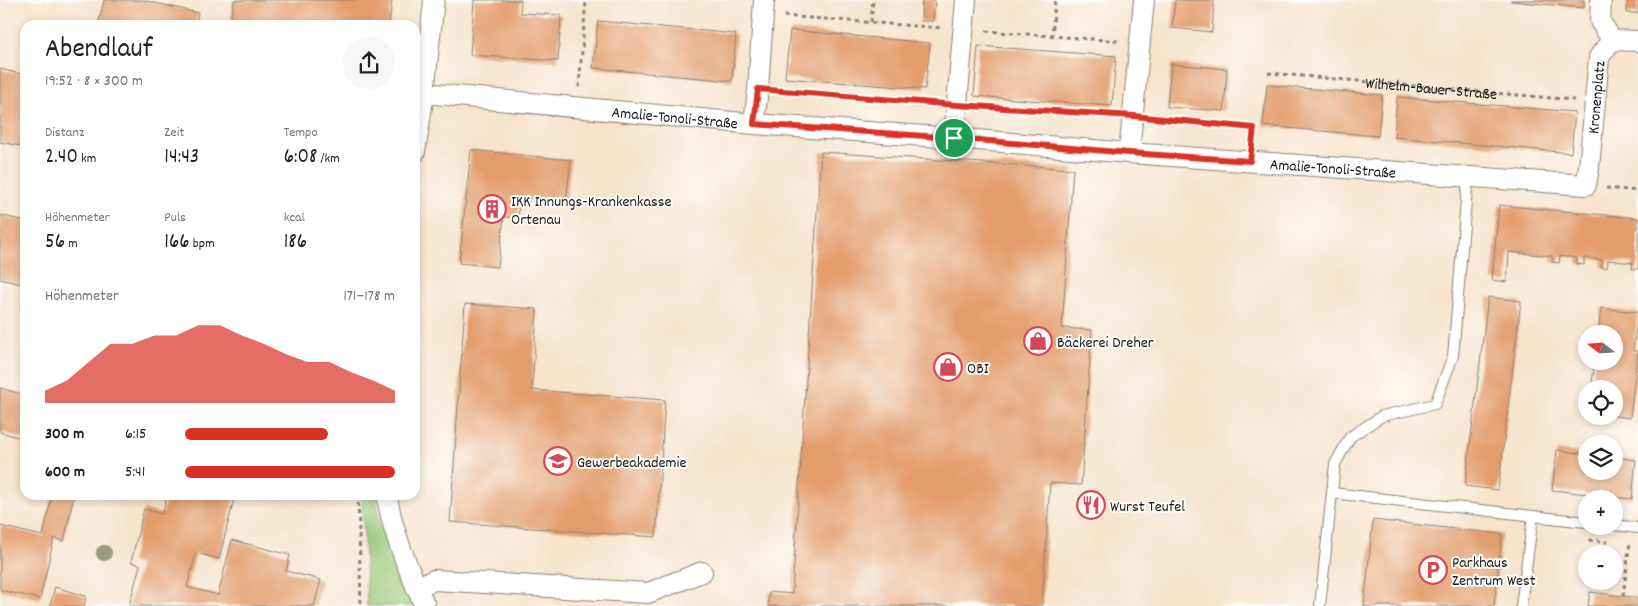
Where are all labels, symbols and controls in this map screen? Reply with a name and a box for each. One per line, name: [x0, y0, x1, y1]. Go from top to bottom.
text: Abendlauf: [45, 31, 153, 71]
button: share: [343, 37, 395, 89]
street label: Kronenplatz: [1583, 60, 1613, 135]
text: 19:52 · 8 × 300 m: [45, 70, 143, 93]
street label: Wilhelm-Bauer-Straße: [1364, 73, 1498, 107]
street label: Amalie-Tonoli-Straße: [611, 102, 739, 136]
pin: [933, 117, 975, 159]
text: Distanz: [45, 123, 84, 143]
text: Zeit: [164, 123, 184, 143]
text: Tempo: [284, 123, 318, 143]
icon: arrive: [940, 124, 968, 152]
text: 2.40: [45, 143, 78, 173]
text: 14:43: [164, 143, 199, 173]
text: 6:08: [284, 143, 317, 173]
text: km: [78, 149, 96, 169]
text: /km: [317, 149, 340, 169]
street label: Amalie-Tonoli-Straße: [1269, 154, 1397, 186]
place label: IKK Innungs-Krankenkasse Ortenau: [511, 191, 671, 232]
building icon: IKK Innungs-Krankenkasse Ortenau: [477, 194, 507, 224]
text: Höhenmeter: [45, 208, 110, 228]
text: Puls: [164, 208, 186, 228]
text: kcal: [284, 208, 305, 228]
text: 56: [45, 228, 65, 258]
text: 166: [164, 228, 190, 258]
text: 186: [284, 228, 307, 258]
text: m: [65, 234, 78, 254]
text: bpm: [190, 234, 215, 254]
text: Höhenmeter: [45, 285, 119, 308]
text: 171–178 m: [343, 285, 395, 308]
north arrow: [1578, 325, 1622, 370]
map controls: [1578, 325, 1623, 590]
shop icon: Bäckerei Dreher: [1023, 326, 1053, 356]
place label: Bäckerei Dreher: [1057, 332, 1154, 355]
shop icon: OBI: [933, 352, 963, 382]
place label: OBI: [967, 358, 989, 381]
button: locate: [1578, 380, 1623, 425]
text: 300 m: [45, 423, 84, 446]
text: 6:15: [125, 423, 146, 446]
button: layers: [1578, 435, 1623, 480]
school or university icon: Gewerbeakademie: [543, 446, 573, 476]
place label: Gewerbeakademie: [577, 452, 686, 475]
text: 600 m: [45, 461, 85, 484]
text: 5:41: [125, 461, 145, 484]
restaurant icon: Wurst Teufel: [1076, 490, 1106, 520]
button: +: [1578, 490, 1623, 535]
place label: Wurst Teufel: [1110, 496, 1185, 519]
button: −: [1578, 545, 1623, 590]
place label: Parkhaus Zentrum West: [1452, 552, 1536, 593]
parking icon: Parkhaus Zentrum West: [1418, 555, 1448, 585]

